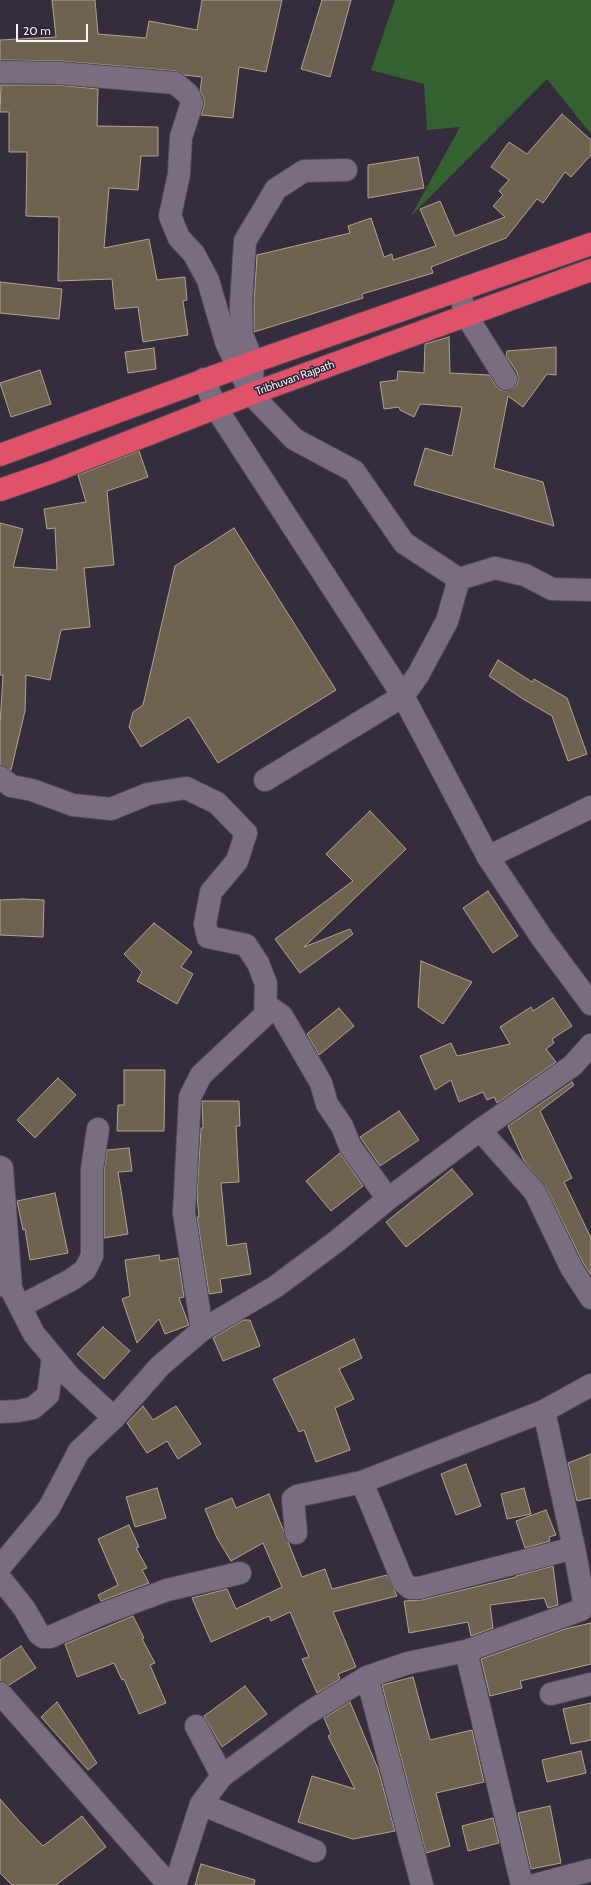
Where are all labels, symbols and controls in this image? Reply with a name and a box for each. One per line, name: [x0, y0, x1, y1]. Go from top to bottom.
scale bar: [18, 16, 90, 42]
text: 20 m: [23, 23, 51, 38]
street label: Tribhuvan Rajpath: [254, 358, 336, 398]

